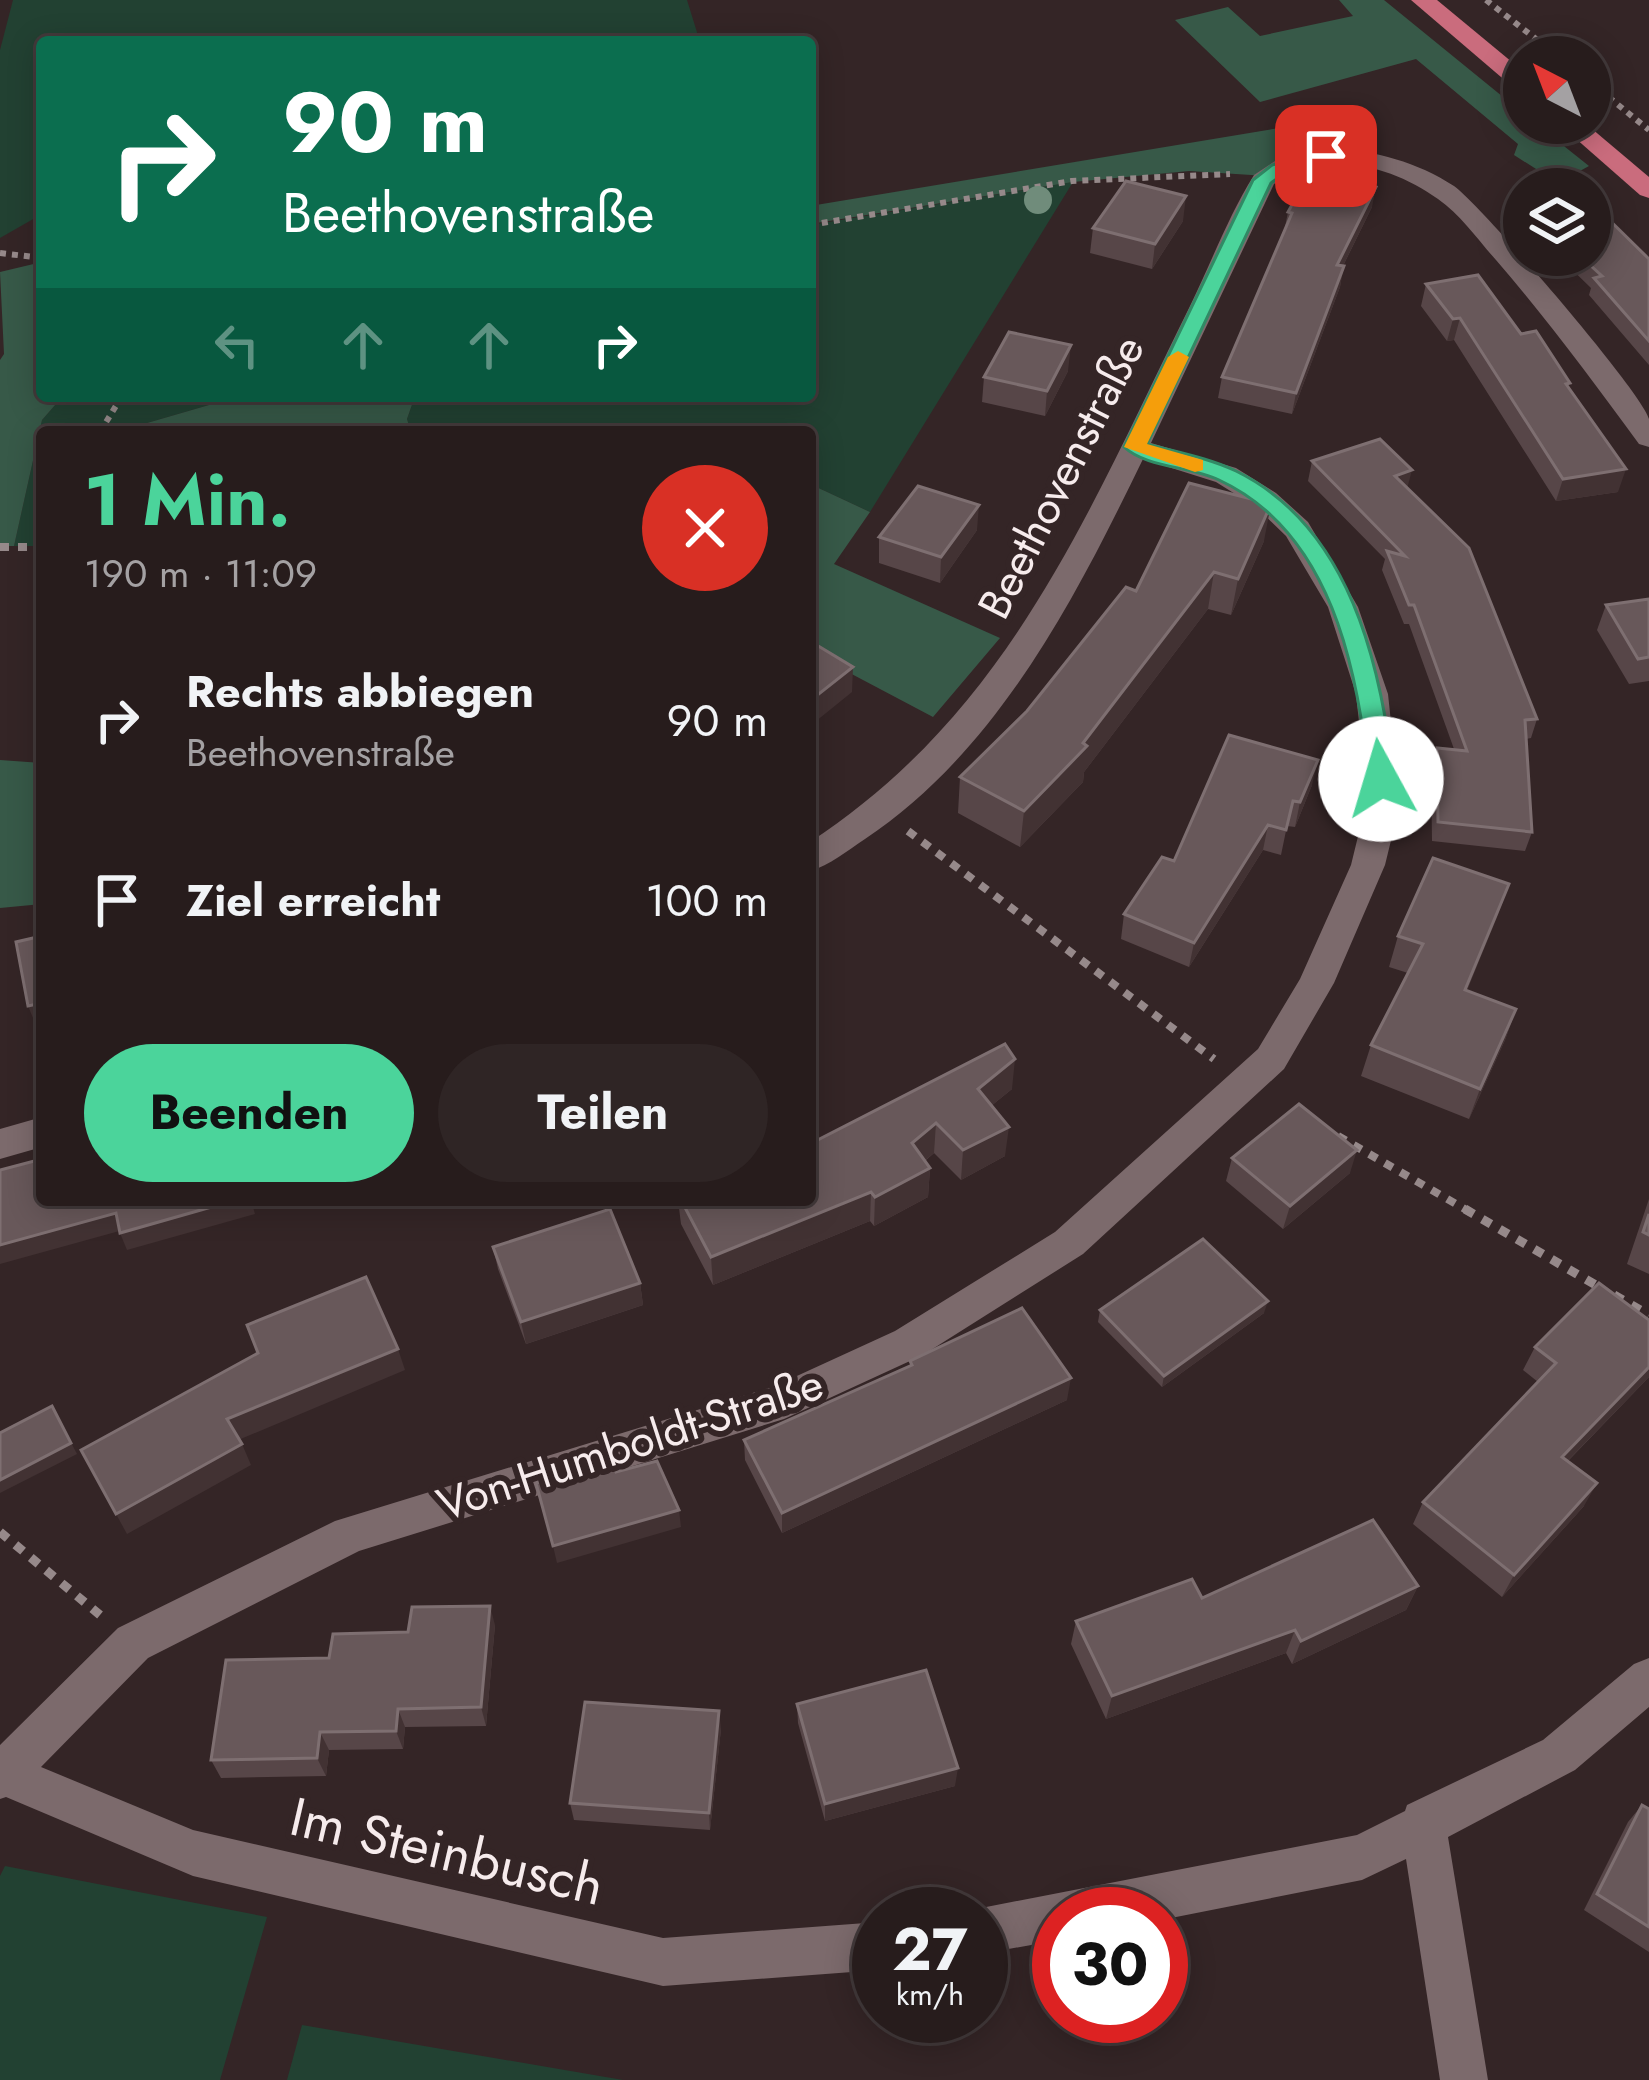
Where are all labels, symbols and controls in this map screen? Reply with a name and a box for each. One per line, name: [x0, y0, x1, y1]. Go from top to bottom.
north arrow: [1503, 36, 1611, 144]
map controls: [1503, 36, 1611, 276]
text: 90 m: [282, 62, 488, 184]
icon: right: [84, 84, 240, 240]
pin: [1275, 105, 1377, 207]
icon: arrive: [1293, 123, 1359, 189]
button: layers: [1503, 168, 1611, 276]
text: Beethovenstraße: [282, 174, 654, 252]
icon: left: [204, 312, 270, 378]
icon: ahead: [330, 312, 396, 378]
icon: ahead: [456, 312, 522, 378]
icon: right: [582, 312, 648, 378]
street label: Beethovenstraße: [962, 324, 1160, 630]
text: 1 Min.: [84, 448, 291, 552]
button: close: [642, 465, 768, 591]
text: 190 m · 11:09: [84, 545, 317, 602]
text: Rechts abbiegen: [186, 659, 534, 724]
icon: right: [84, 687, 150, 753]
text: 90 m: [666, 688, 768, 753]
position arrow: [1318, 716, 1444, 842]
text: Beethovenstraße: [186, 724, 455, 781]
icon: arrive: [84, 867, 150, 933]
text: Ziel erreicht: [186, 868, 440, 933]
text: 100 m: [645, 868, 768, 933]
button: Beenden: [84, 1044, 414, 1182]
button: Teilen: [438, 1044, 768, 1182]
street label: Von-Humboldt-Straße: [429, 1351, 831, 1537]
street label: Im Steinbusch: [283, 1777, 611, 1925]
speed limit sign: 30: [1032, 1887, 1188, 2043]
text: 27: [892, 1906, 968, 1993]
text: km/h: [896, 1973, 964, 2016]

